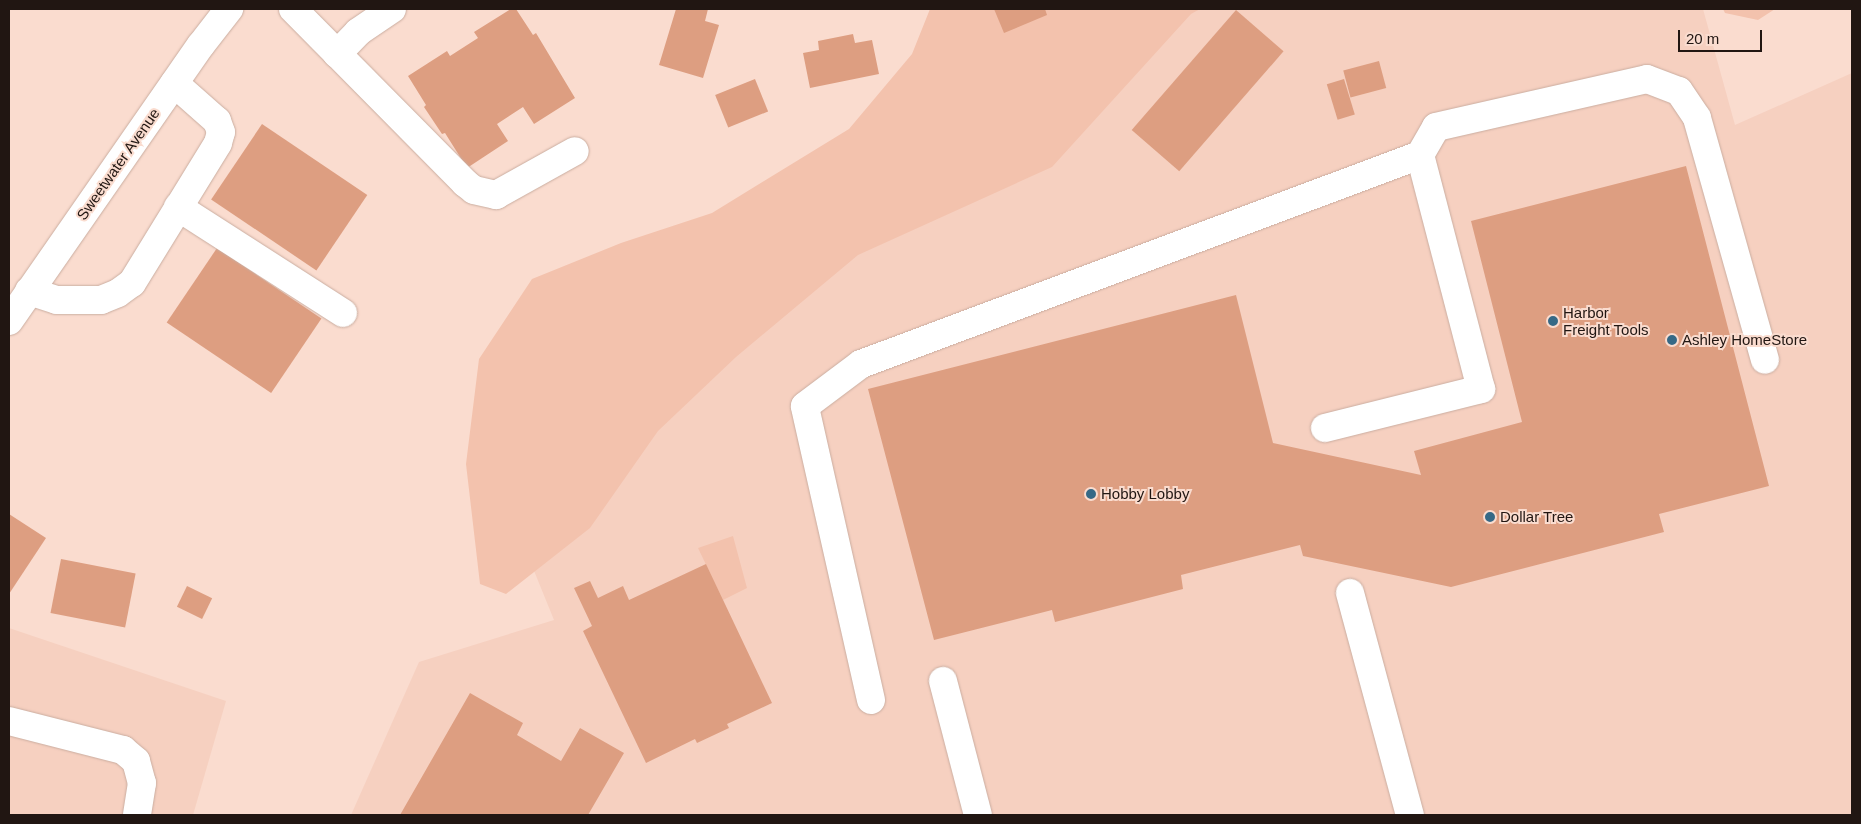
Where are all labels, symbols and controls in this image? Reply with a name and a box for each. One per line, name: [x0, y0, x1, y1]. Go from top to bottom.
scale bar: [1681, 20, 1765, 52]
text: 20 m: [1686, 30, 1719, 47]
street label: Sweetwater Avenue: [72, 104, 164, 224]
place label: Harbor Freight Tools: [1563, 303, 1649, 338]
marker: Harbor Freight Tools: [1547, 315, 1559, 327]
place label: Ashley HomeStore: [1682, 331, 1807, 349]
marker: Ashley HomeStore: [1666, 334, 1678, 346]
place label: Hobby Lobby: [1101, 485, 1189, 503]
marker: Hobby Lobby: [1085, 488, 1097, 500]
place label: Dollar Tree: [1500, 508, 1574, 526]
marker: Dollar Tree: [1484, 511, 1496, 523]

